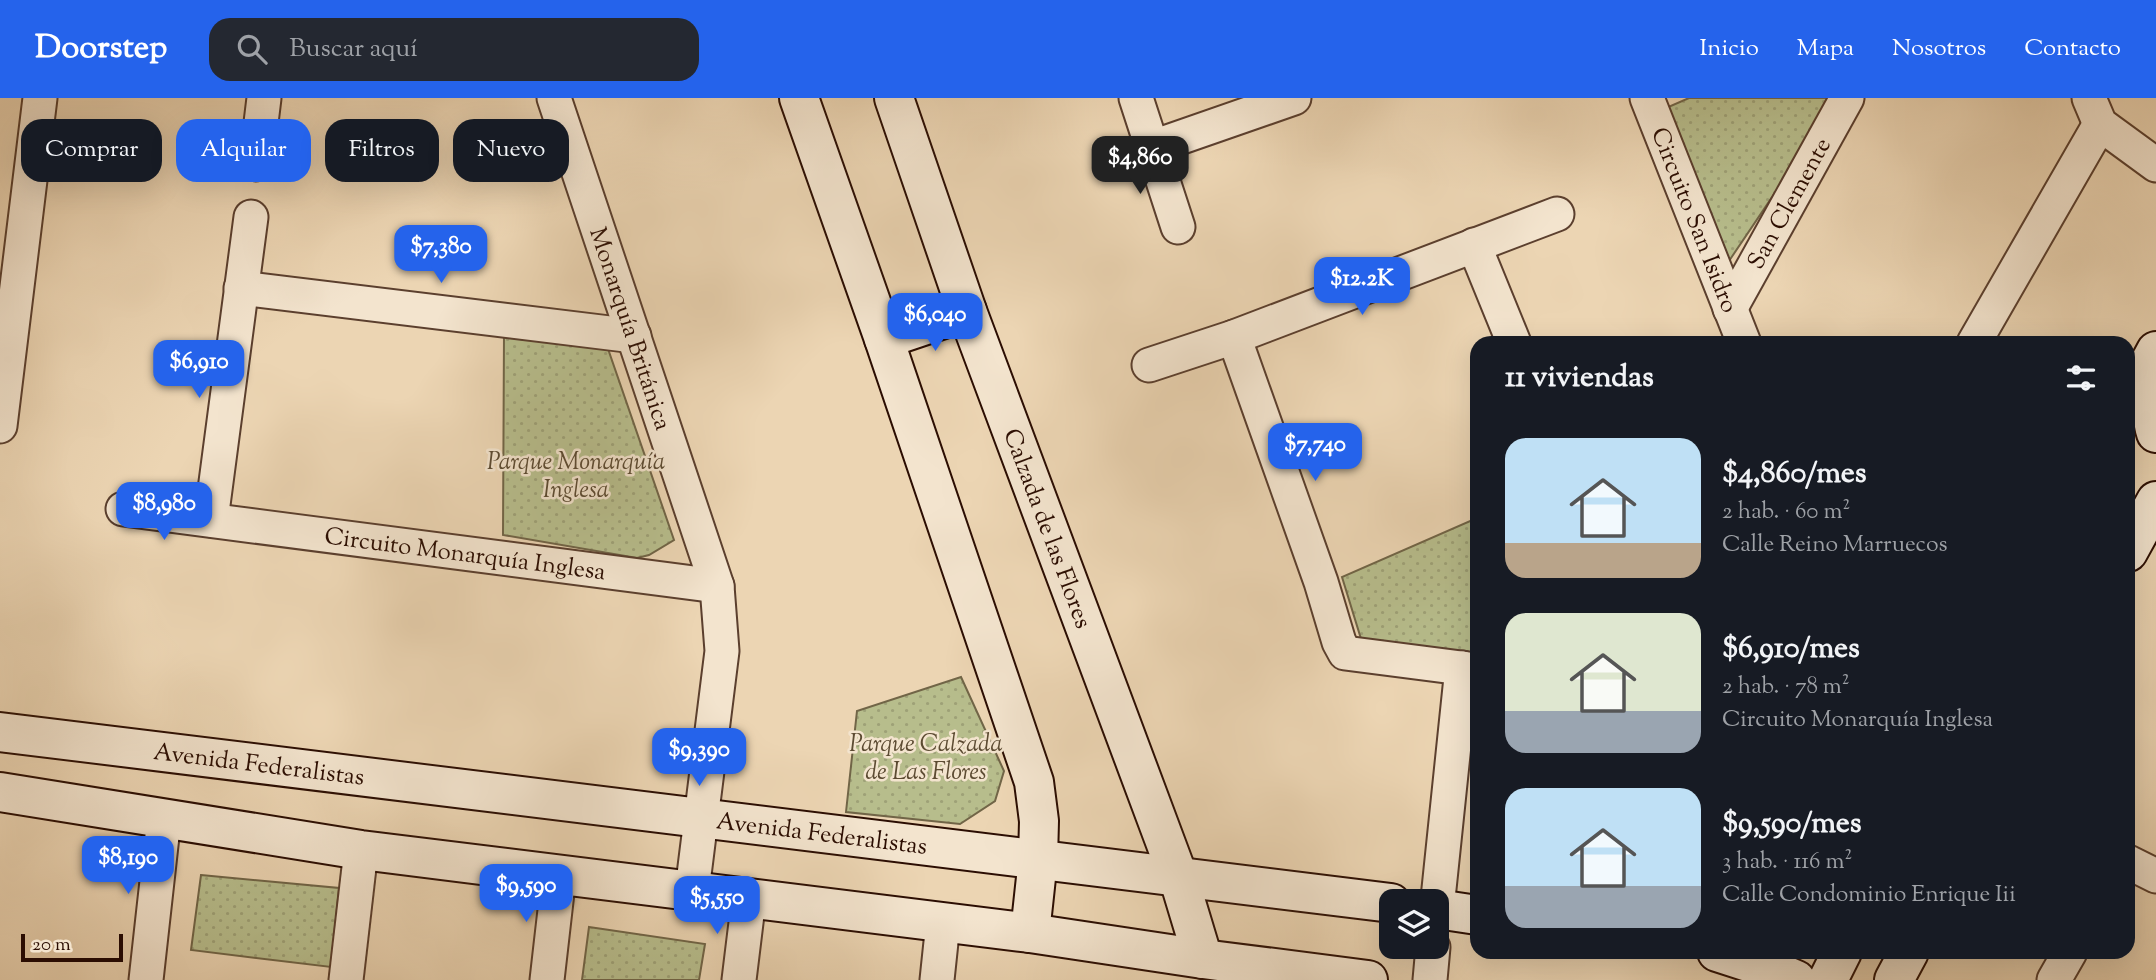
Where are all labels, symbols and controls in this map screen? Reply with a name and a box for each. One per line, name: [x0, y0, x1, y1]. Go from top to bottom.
search box: [209, 18, 699, 81]
text: Doorstep: [35, 25, 167, 73]
icon: search: [233, 30, 271, 68]
text: Buscar aquí: [289, 31, 418, 68]
text: Inicio: [1699, 32, 1759, 66]
text: Mapa: [1797, 32, 1854, 66]
text: Nosotros: [1892, 32, 1986, 66]
text: Contacto: [2024, 32, 2121, 66]
chip: Comprar: [21, 119, 162, 182]
chip: Alquilar: [176, 119, 311, 182]
chip: Filtros: [325, 119, 439, 182]
chip: Nuevo: [453, 119, 569, 182]
street label: Circuito San Isidro: [1641, 123, 1745, 318]
street label: San Clemente: [1740, 132, 1841, 276]
pin: $4,860: [1083, 136, 1197, 196]
text: $4,860: [1108, 142, 1172, 175]
street label: Monarquía Británica: [579, 223, 679, 435]
pin: $7,380: [384, 226, 498, 285]
text: $7,380: [410, 231, 472, 264]
pin: $12.2K: [1305, 258, 1419, 317]
text: $12.2K: [1330, 263, 1394, 296]
pin: $6,040: [878, 294, 992, 353]
text: $6,040: [904, 299, 966, 332]
pin: $6,910: [142, 341, 256, 400]
text: $6,910: [169, 346, 229, 379]
text: 11 viviendas: [1505, 357, 1654, 400]
icon: filters: [2062, 359, 2100, 397]
street label: Calzada de las Flores: [993, 424, 1099, 634]
pin: $7,740: [1258, 424, 1372, 483]
text: $7,740: [1284, 429, 1346, 462]
park label: Parque Monarquía Inglesa: [487, 446, 665, 508]
text: $4,860/mes: [1722, 453, 1866, 496]
icon: home: [1561, 466, 1645, 550]
pin: $8,980: [107, 482, 221, 542]
text: $8,980: [132, 488, 196, 521]
text: 2 hab. · 60 m²: [1722, 496, 1850, 529]
street label: Circuito Monarquía Inglesa: [322, 520, 607, 590]
text: Calle Reino Marruecos: [1722, 529, 1948, 562]
text: $6,910/mes: [1722, 628, 1860, 671]
icon: home: [1561, 641, 1645, 725]
text: 2 hab. · 78 m²: [1722, 671, 1850, 704]
text: Circuito Monarquía Inglesa: [1722, 704, 1993, 737]
pin: $9,390: [642, 728, 756, 788]
park label: Parque Calzada de Las Flores: [849, 728, 1003, 790]
text: $9,390: [668, 734, 730, 767]
street label: Avenida Federalistas: [151, 736, 366, 796]
text: $9,590/mes: [1722, 803, 1861, 846]
street label: Avenida Federalistas: [714, 805, 929, 865]
icon: home: [1561, 816, 1645, 900]
pin: $8,190: [71, 836, 185, 896]
text: $8,190: [98, 842, 158, 875]
text: 3 hab. · 116 m²: [1722, 846, 1852, 879]
pin: $9,590: [469, 864, 583, 924]
text: $9,590: [496, 870, 556, 903]
pin: $5,550: [660, 876, 774, 936]
text: Calle Condominio Enrique Iii: [1722, 879, 2016, 912]
text: $5,550: [690, 882, 744, 915]
map controls: [1379, 889, 1449, 959]
button: layers: [1379, 889, 1449, 959]
scale bar: [21, 931, 122, 963]
text: 20 m: [32, 932, 71, 959]

